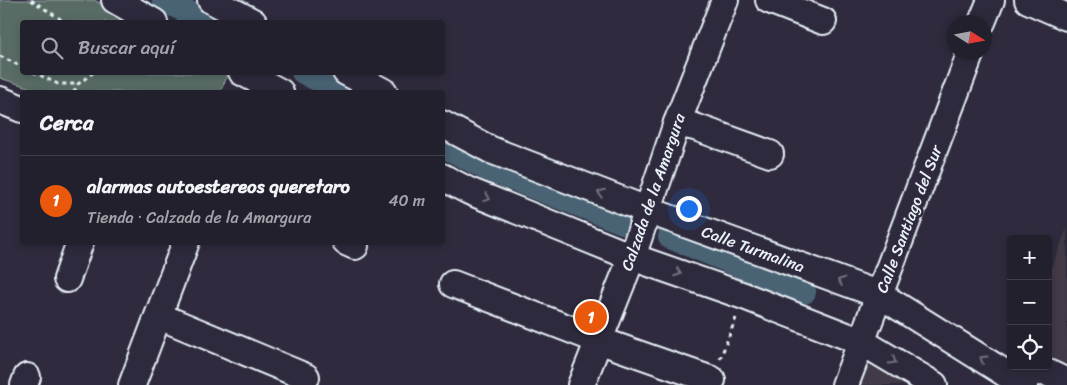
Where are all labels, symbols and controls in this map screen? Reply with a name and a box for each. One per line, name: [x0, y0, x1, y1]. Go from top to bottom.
north arrow: [947, 15, 992, 60]
search box: [20, 20, 445, 75]
text: Buscar aquí: [78, 31, 175, 64]
icon: search: [38, 34, 66, 62]
text: Cerca: [40, 104, 94, 142]
street label: Calzada de la Amargura: [612, 108, 694, 275]
street label: Calle Santiago del Sur: [867, 139, 951, 297]
text: alarmas autoestereos queretaro: [87, 170, 350, 203]
text: 1: [53, 186, 59, 215]
text: 40 m: [388, 186, 425, 215]
one-way arrow: [598, 188, 606, 198]
one-way arrow: [482, 192, 490, 202]
your location: [676, 196, 702, 222]
text: Tienda · Calzada de la Amargura: [87, 203, 311, 232]
street label: Calle Turmalina: [697, 217, 809, 281]
map controls: [1007, 235, 1052, 370]
button: +: [1007, 235, 1052, 280]
one-way arrow: [674, 267, 682, 277]
one-way arrow: [837, 277, 846, 287]
button: −: [1007, 280, 1052, 325]
pin: 1: [575, 298, 607, 336]
button: locate: [1007, 325, 1052, 370]
one-way arrow: [888, 355, 897, 365]
one-way arrow: [979, 356, 988, 365]

